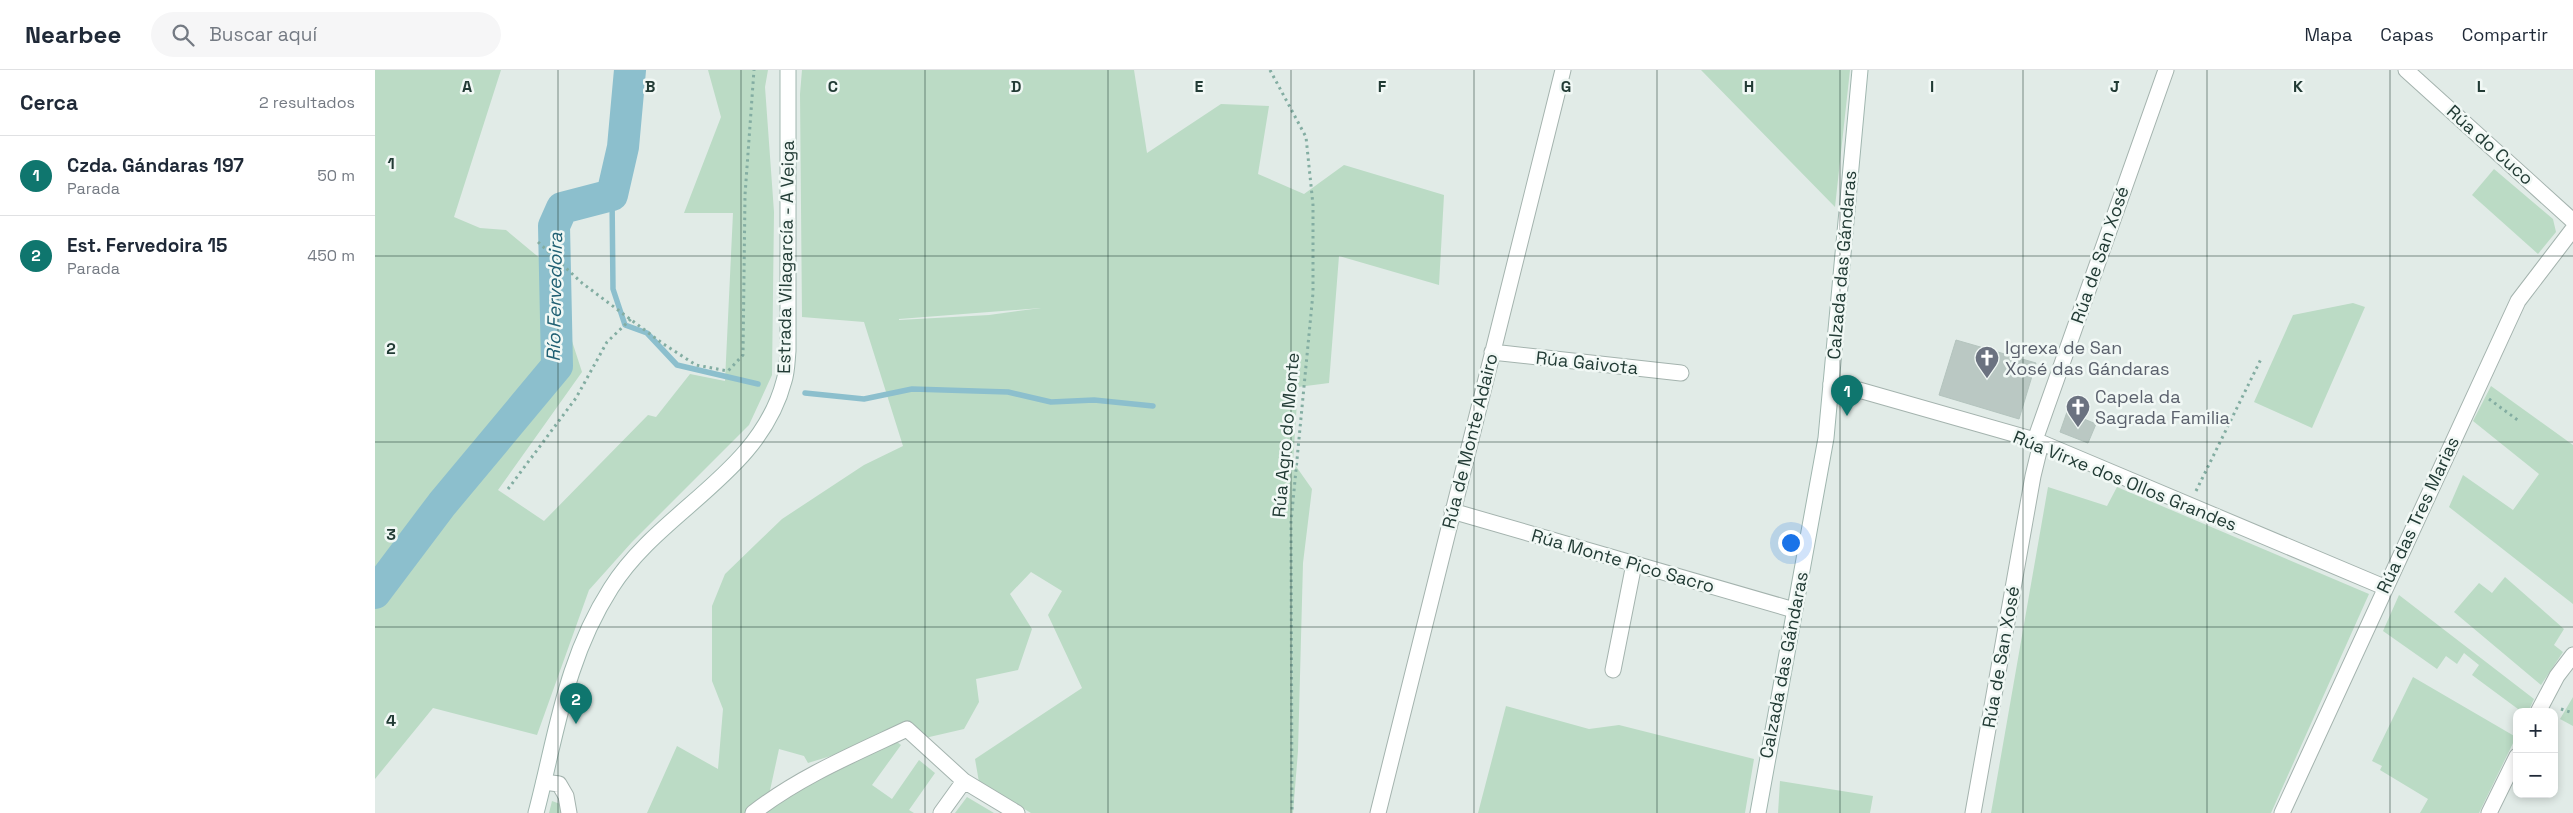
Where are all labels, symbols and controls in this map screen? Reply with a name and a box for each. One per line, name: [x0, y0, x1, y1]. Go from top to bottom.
search box: [151, 12, 501, 57]
text: Nearbee: [25, 19, 121, 50]
icon: search: [169, 21, 197, 49]
text: Buscar aquí: [209, 22, 317, 47]
text: Mapa: [2304, 23, 2352, 46]
text: Capas: [2380, 23, 2434, 46]
text: Compartir: [2462, 23, 2548, 46]
text: A: [462, 76, 472, 97]
text: B: [645, 76, 655, 97]
text: C: [828, 76, 838, 97]
text: D: [1011, 76, 1021, 97]
text: E: [1195, 76, 1204, 97]
text: F: [1378, 76, 1387, 97]
text: G: [1561, 76, 1571, 97]
text: H: [1744, 76, 1754, 97]
text: I: [1930, 76, 1934, 97]
text: J: [2110, 76, 2120, 97]
text: K: [2293, 76, 2303, 97]
text: L: [2477, 76, 2486, 97]
text: Cerca: [20, 89, 78, 116]
text: 2 resultados: [259, 92, 355, 113]
street label: Rúa do Cuco: [2442, 100, 2539, 190]
street label: Estrada Vilagarcía - A Veiga: [772, 140, 799, 374]
text: Czda. Gándaras 197: [67, 153, 244, 178]
text: 1: [387, 153, 395, 174]
text: 1: [32, 165, 40, 186]
text: 50 m: [317, 165, 355, 186]
street label: Calzada das Gándaras: [1822, 169, 1861, 360]
text: Parada: [67, 178, 120, 199]
street label: Rúa de San Xosé: [2065, 183, 2134, 327]
water label: Río Fervedoira: [541, 232, 568, 362]
text: Est. Fervedoira 15: [67, 233, 227, 258]
text: 2: [31, 245, 41, 266]
text: 450 m: [307, 245, 355, 266]
text: Parada: [67, 258, 120, 279]
place label: Igrexa de San Xosé das Gándaras: [2005, 336, 2169, 380]
text: 2: [386, 338, 396, 359]
church icon: Igrexa de San Xosé das Gándaras: [1974, 345, 2000, 379]
street label: Rúa Gaivota: [1535, 346, 1639, 379]
street label: Rúa Agro do Monte: [1267, 351, 1304, 518]
street label: Rúa de Monte Adairo: [1437, 351, 1502, 531]
pin: 1: [1831, 375, 1863, 416]
place label: Capela da Sagrada Familia: [2095, 385, 2230, 429]
church icon: Capela da Sagrada Familia: [2065, 394, 2091, 428]
street label: Rúa Virxe dos Ollos Grandes: [2010, 425, 2240, 536]
street label: Rúa das Tres Marias: [2371, 433, 2464, 597]
street label: Rúa Monte Pico Sacro: [1529, 523, 1717, 598]
text: 3: [386, 524, 396, 545]
your location: [1778, 530, 1804, 556]
street label: Calzada das Gándaras: [1754, 570, 1813, 760]
street label: Rúa de San Xosé: [1977, 584, 2024, 730]
pin: 2: [560, 683, 592, 724]
map controls: [2513, 708, 2558, 798]
button: +: [2513, 708, 2558, 753]
text: 4: [386, 710, 396, 731]
button: −: [2513, 753, 2558, 798]

